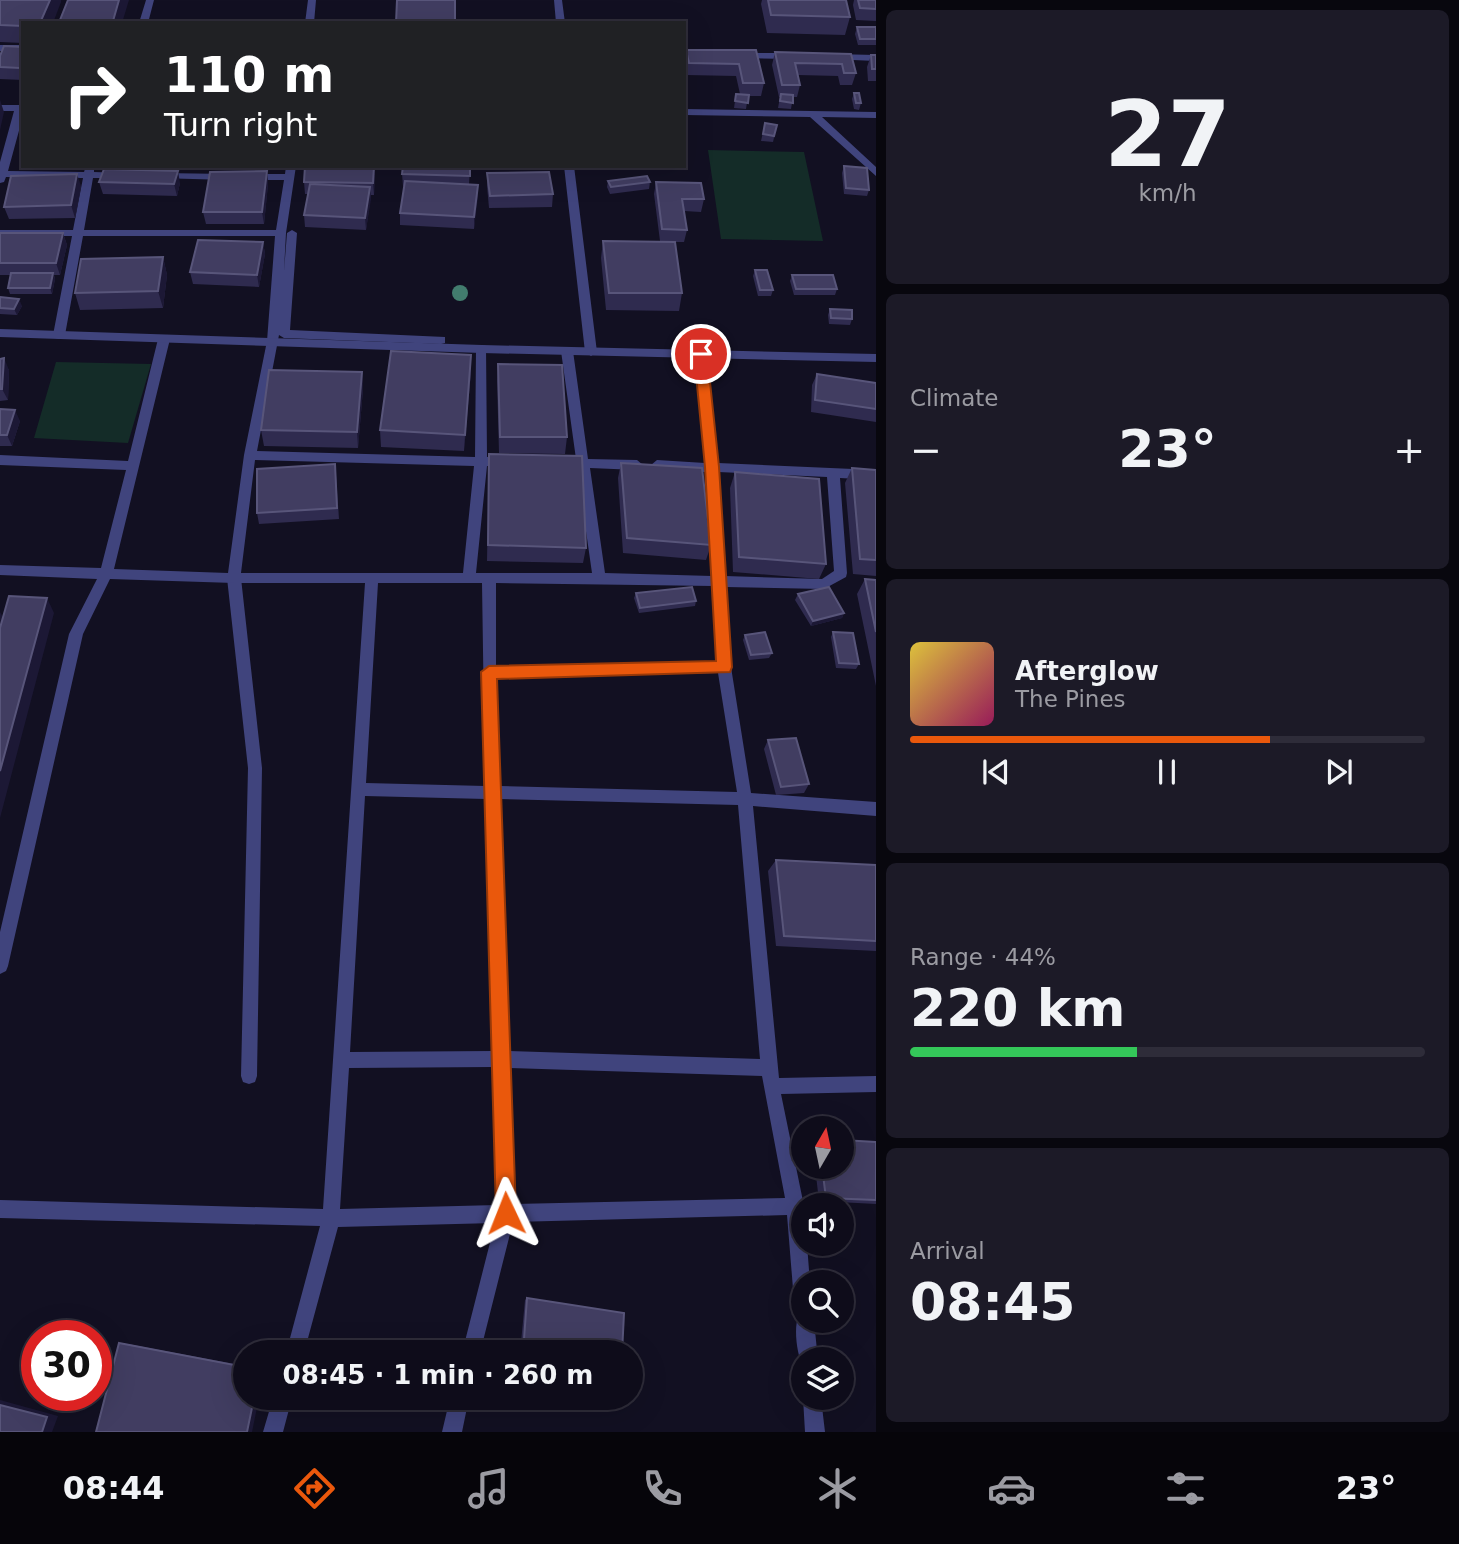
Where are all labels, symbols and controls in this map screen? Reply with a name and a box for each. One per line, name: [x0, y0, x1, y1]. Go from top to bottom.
text: 110 m: [164, 47, 334, 104]
icon: right: [49, 49, 140, 140]
text: 27: [1104, 82, 1231, 187]
text: Turn right: [164, 106, 317, 144]
text: km/h: [1138, 180, 1197, 206]
pin: [671, 324, 731, 384]
icon: arrive: [682, 335, 720, 373]
text: Climate: [910, 385, 999, 411]
text: 23°: [1118, 419, 1217, 479]
text: −: [910, 428, 942, 472]
text: +: [1393, 428, 1425, 472]
text: Afterglow: [1015, 656, 1159, 686]
text: The Pines: [1015, 686, 1126, 712]
icon: previous: [977, 753, 1015, 791]
icon: pause: [1148, 753, 1186, 791]
icon: next: [1320, 753, 1358, 791]
text: Range · 44%: [910, 944, 1056, 970]
text: 220 km: [910, 978, 1125, 1038]
north arrow: [791, 1116, 854, 1180]
map controls: [791, 1116, 854, 1410]
position arrow: [469, 1176, 543, 1250]
button: sound: [791, 1193, 854, 1256]
text: Arrival: [910, 1238, 985, 1264]
button: search: [791, 1270, 854, 1333]
text: 08:45: [910, 1272, 1076, 1332]
speed limit sign: 30: [21, 1320, 112, 1411]
button: layers: [791, 1347, 854, 1410]
text: 08:45 · 1 min · 260 m: [283, 1360, 593, 1390]
icon: directions: [290, 1464, 339, 1513]
icon: music: [464, 1464, 513, 1513]
icon: phone: [638, 1464, 687, 1513]
icon: climate: [813, 1464, 862, 1513]
icon: car: [987, 1464, 1036, 1513]
icon: filters: [1161, 1464, 1210, 1513]
text: 08:44: [63, 1469, 165, 1507]
text: 23°: [1336, 1469, 1396, 1507]

